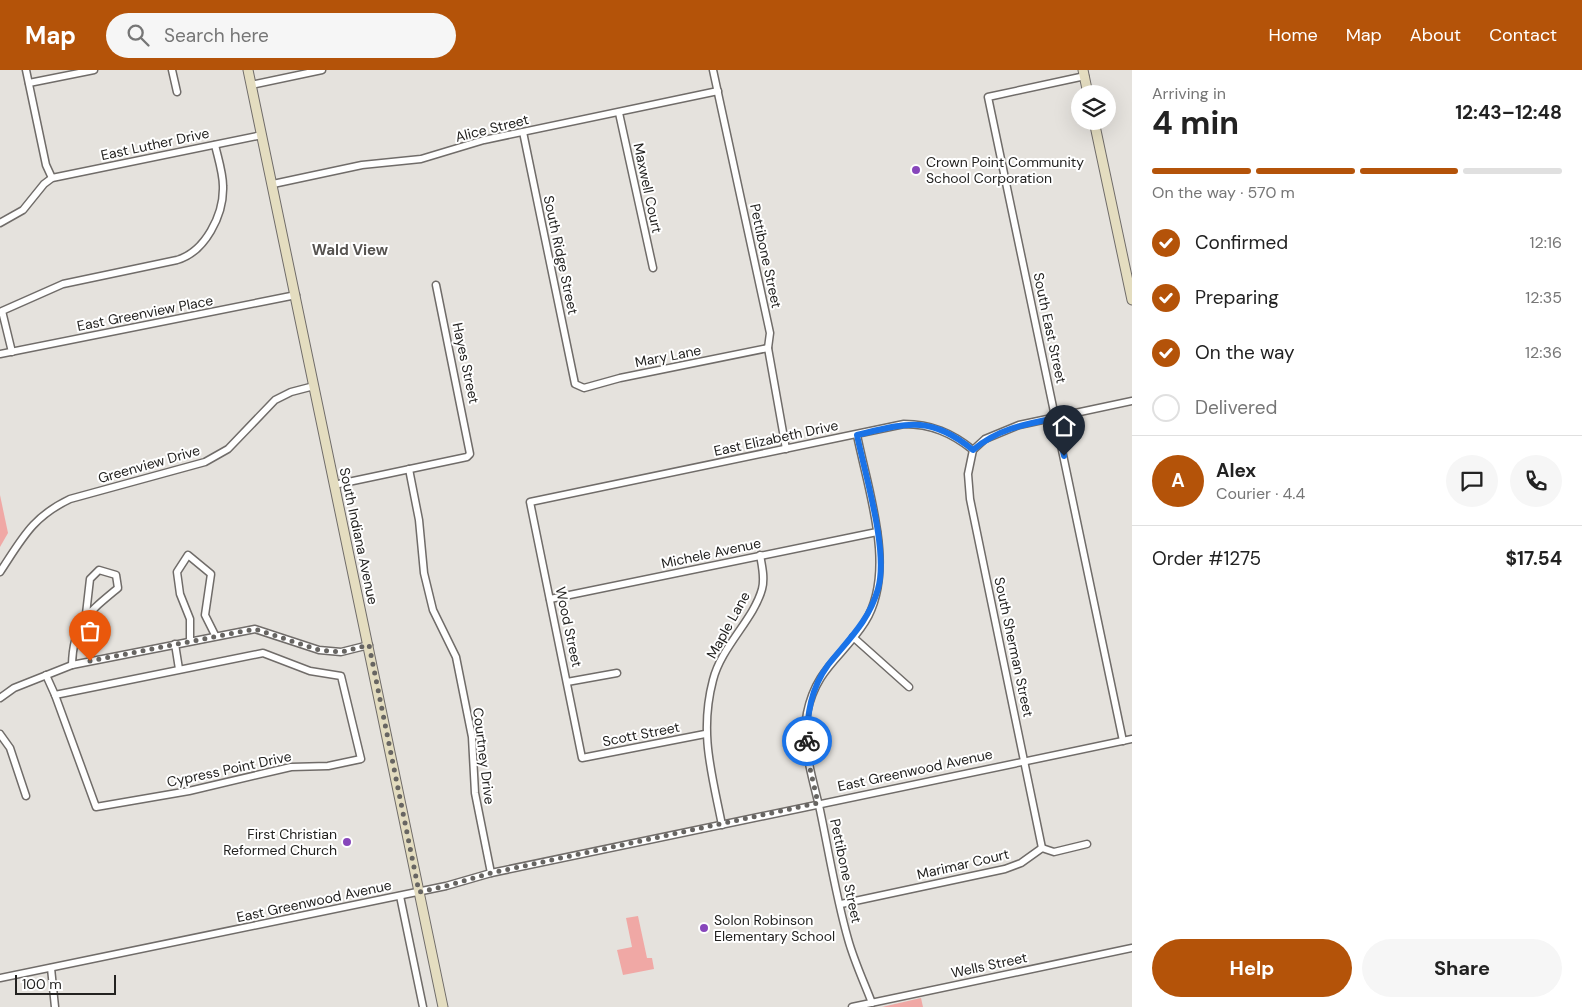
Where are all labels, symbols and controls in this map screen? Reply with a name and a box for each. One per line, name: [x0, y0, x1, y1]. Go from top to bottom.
search box: [106, 13, 456, 58]
text: Map: [25, 20, 76, 51]
icon: search: [124, 21, 152, 49]
text: Search here: [164, 23, 269, 48]
text: Home: [1268, 23, 1318, 47]
text: Map: [1346, 23, 1382, 47]
text: About: [1410, 23, 1461, 47]
text: Contact: [1489, 23, 1557, 47]
text: Arriving in: [1152, 83, 1226, 104]
map controls: [1071, 85, 1116, 130]
button: layers: [1071, 85, 1116, 130]
text: 12:43–12:48: [1455, 100, 1562, 125]
text: 4 min: [1152, 102, 1239, 144]
street label: Alice Street: [453, 110, 531, 146]
street label: East Luther Drive: [99, 124, 211, 164]
street label: Maxwell Court: [630, 141, 666, 235]
place label: Crown Point Community School Corporation: [926, 153, 1084, 187]
marker: Crown Point Community School Corporation: [910, 164, 922, 176]
text: On the way · 570 m: [1152, 182, 1295, 203]
street label: South Ridge Street: [540, 194, 582, 316]
street label: Pettibone Street: [746, 202, 786, 310]
icon: check: [1152, 229, 1180, 257]
text: Confirmed: [1195, 230, 1288, 255]
text: 12:16: [1530, 232, 1562, 253]
district label: Wald View: [312, 240, 389, 260]
street label: South East Street: [1029, 271, 1071, 385]
icon: check: [1152, 284, 1180, 312]
text: Preparing: [1195, 285, 1279, 310]
text: 12:35: [1525, 287, 1562, 308]
street label: East Greenview Place: [75, 291, 215, 335]
street label: Hayes Street: [449, 321, 483, 405]
icon: check: [1152, 339, 1180, 367]
text: On the way: [1195, 340, 1295, 365]
street label: Mary Lane: [633, 341, 703, 371]
text: 12:36: [1525, 342, 1562, 363]
text: Delivered: [1195, 395, 1277, 420]
pin: [1043, 405, 1085, 456]
icon: home: [1050, 412, 1078, 440]
street label: East Elizabeth Drive: [712, 416, 840, 460]
street label: Greenview Drive: [96, 441, 202, 487]
button: chat: [1446, 455, 1498, 507]
button: phone: [1510, 455, 1562, 507]
text: Alex: [1216, 458, 1256, 483]
street label: South Indiana Avenue: [336, 466, 382, 606]
text: A: [1171, 468, 1185, 493]
text: Courier · 4.4: [1216, 483, 1305, 504]
street label: Michele Avenue: [659, 534, 763, 572]
text: Order #1275: [1152, 546, 1261, 571]
text: $17.54: [1506, 546, 1562, 571]
street label: South Sherman Street: [990, 575, 1038, 719]
street label: Wood Street: [552, 585, 586, 669]
street label: Maple Lane: [702, 588, 754, 662]
pin: [69, 610, 111, 661]
icon: bag: [76, 617, 104, 645]
street label: Courtney Drive: [469, 707, 499, 805]
courier: [782, 716, 832, 766]
street label: Scott Street: [601, 718, 681, 750]
icon: bike: [793, 727, 821, 755]
street label: East Greenwood Avenue: [836, 745, 994, 795]
street label: Cypress Point Drive: [165, 747, 293, 791]
street label: Pettibone Street: [826, 817, 866, 925]
place label: First Christian Reformed Church: [223, 825, 337, 859]
marker: First Christian Reformed Church: [341, 836, 353, 848]
street label: Marimar Court: [915, 845, 1011, 883]
street label: East Greenwood Avenue: [235, 876, 393, 926]
place label: Solon Robinson Elementary School: [714, 911, 835, 945]
marker: Solon Robinson Elementary School: [698, 922, 710, 934]
button: Help: [1152, 939, 1352, 997]
button: Share: [1362, 939, 1562, 997]
street label: Wells Street: [949, 948, 1029, 982]
scale bar: [15, 972, 116, 995]
text: 100 m: [22, 975, 62, 993]

